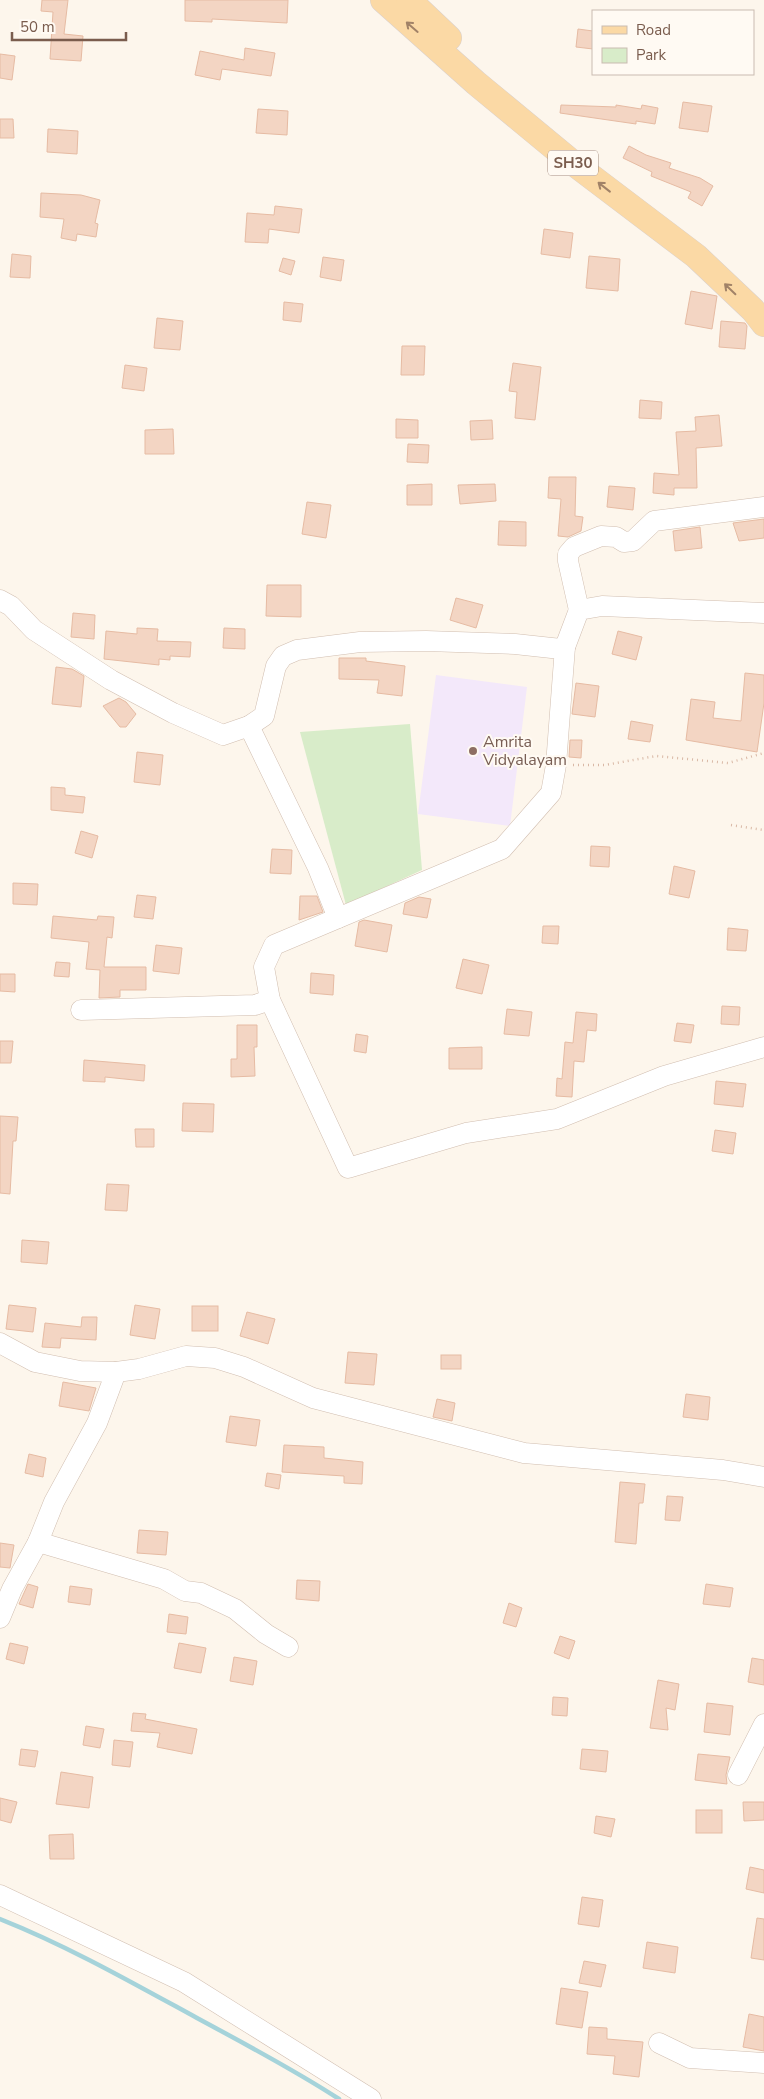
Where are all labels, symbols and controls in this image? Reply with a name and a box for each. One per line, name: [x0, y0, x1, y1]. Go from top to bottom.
scale bar: [12, 10, 126, 42]
legend: [592, 10, 754, 75]
text: 50 m: [20, 17, 55, 37]
text: Road: [636, 20, 671, 40]
one-way arrow: [406, 21, 419, 33]
text: Park: [636, 45, 666, 65]
road number: SH30: [548, 150, 598, 176]
one-way arrow: [598, 182, 611, 193]
one-way arrow: [724, 283, 737, 295]
place label: Amrita Vidyalayam: [482, 731, 567, 771]
marker: Amrita Vidyalayam: [467, 745, 479, 757]

